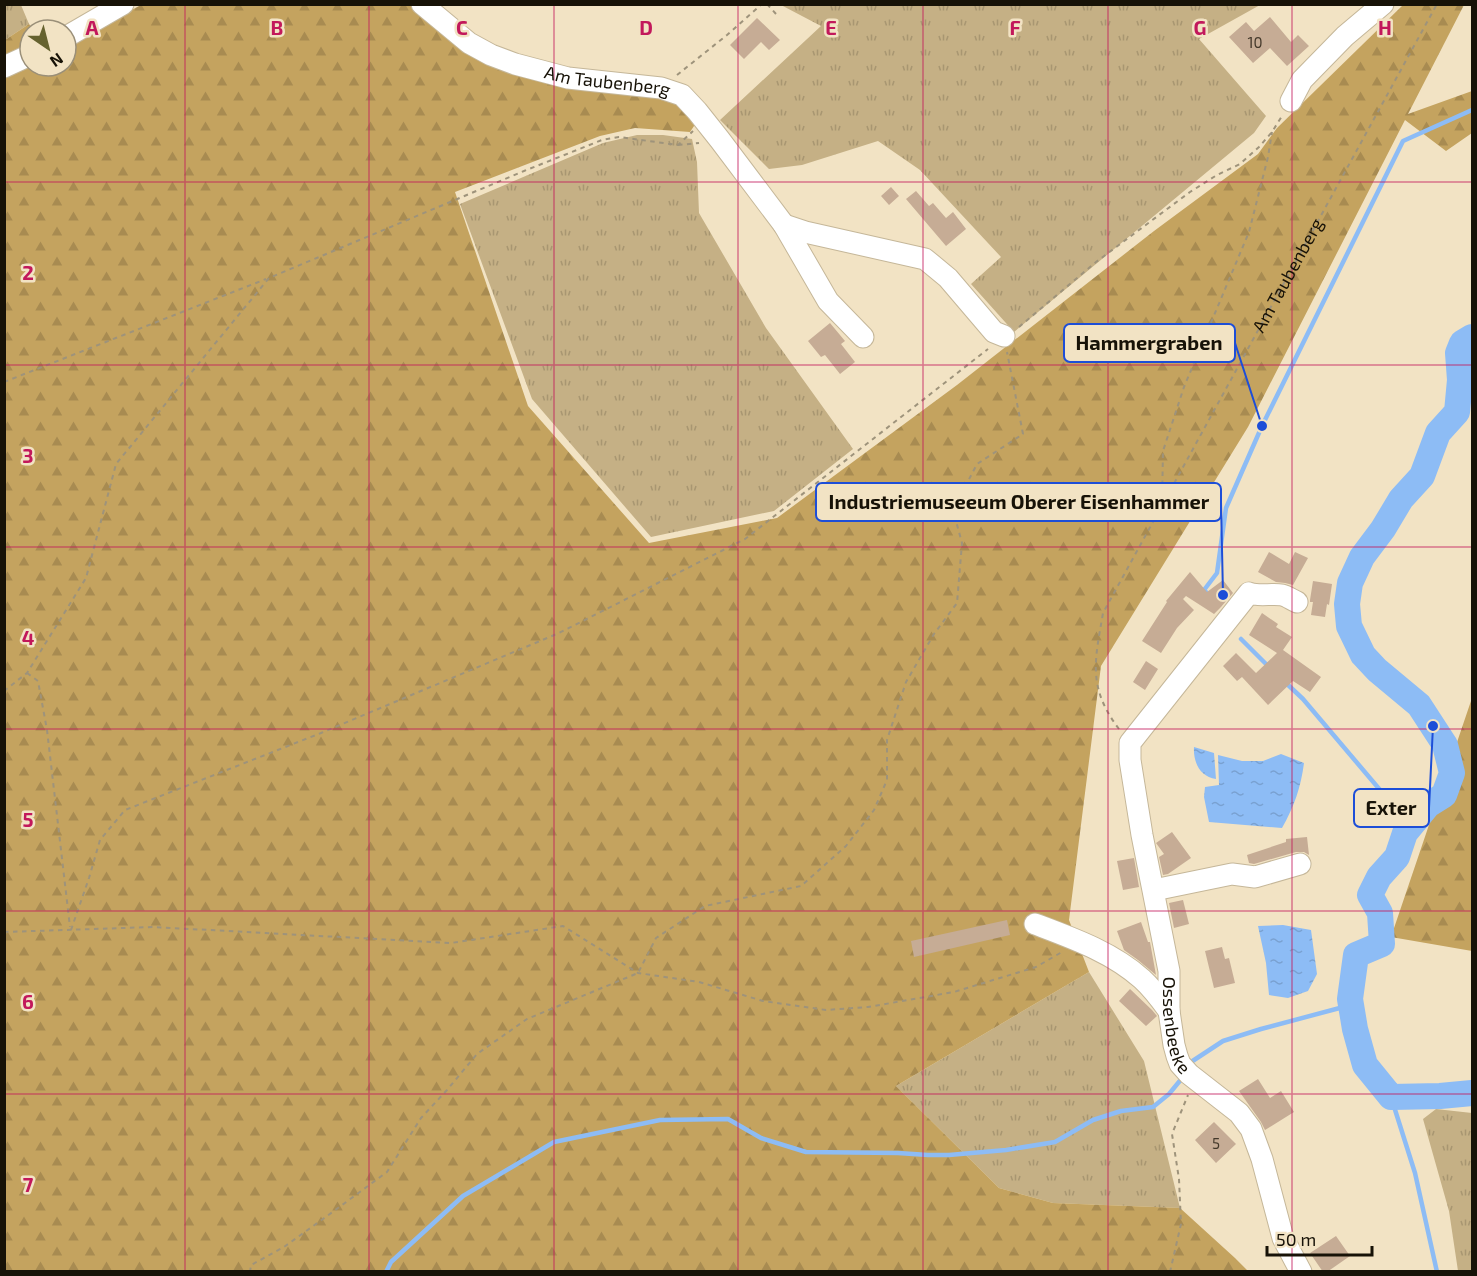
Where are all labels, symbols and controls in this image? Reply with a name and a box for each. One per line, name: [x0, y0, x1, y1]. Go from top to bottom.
text: A: [85, 15, 99, 39]
text: B: [271, 15, 283, 39]
text: C: [456, 15, 468, 39]
text: D: [639, 15, 653, 39]
text: E: [825, 15, 837, 39]
text: F: [1009, 15, 1021, 39]
text: G: [1194, 15, 1206, 39]
text: H: [1378, 15, 1392, 39]
north arrow: [18, 18, 78, 78]
house number: 10: [1247, 33, 1263, 51]
text: N: [47, 50, 67, 72]
street label: Am Taubenberg: [542, 60, 674, 100]
street label: Am Taubenberg: [1247, 214, 1327, 336]
text: 2: [22, 260, 34, 284]
callout: Hammergraben: [1064, 324, 1235, 362]
text: Hammergraben: [1076, 330, 1222, 354]
text: 3: [22, 443, 34, 467]
callout: Industriemuseeum Oberer Eisenhammer: [816, 483, 1221, 521]
text: Industriemuseeum Oberer Eisenhammer: [829, 489, 1210, 513]
text: 4: [22, 625, 35, 649]
callout: Exter: [1354, 789, 1429, 827]
text: Exter: [1366, 795, 1417, 819]
text: 5: [22, 807, 34, 831]
street label: Ossenbeeke: [1159, 977, 1196, 1078]
text: 6: [22, 989, 34, 1013]
house number: 5: [1212, 1134, 1220, 1152]
text: 7: [23, 1172, 34, 1196]
scale bar: [1267, 1219, 1372, 1257]
text: 50 m: [1276, 1228, 1316, 1250]

